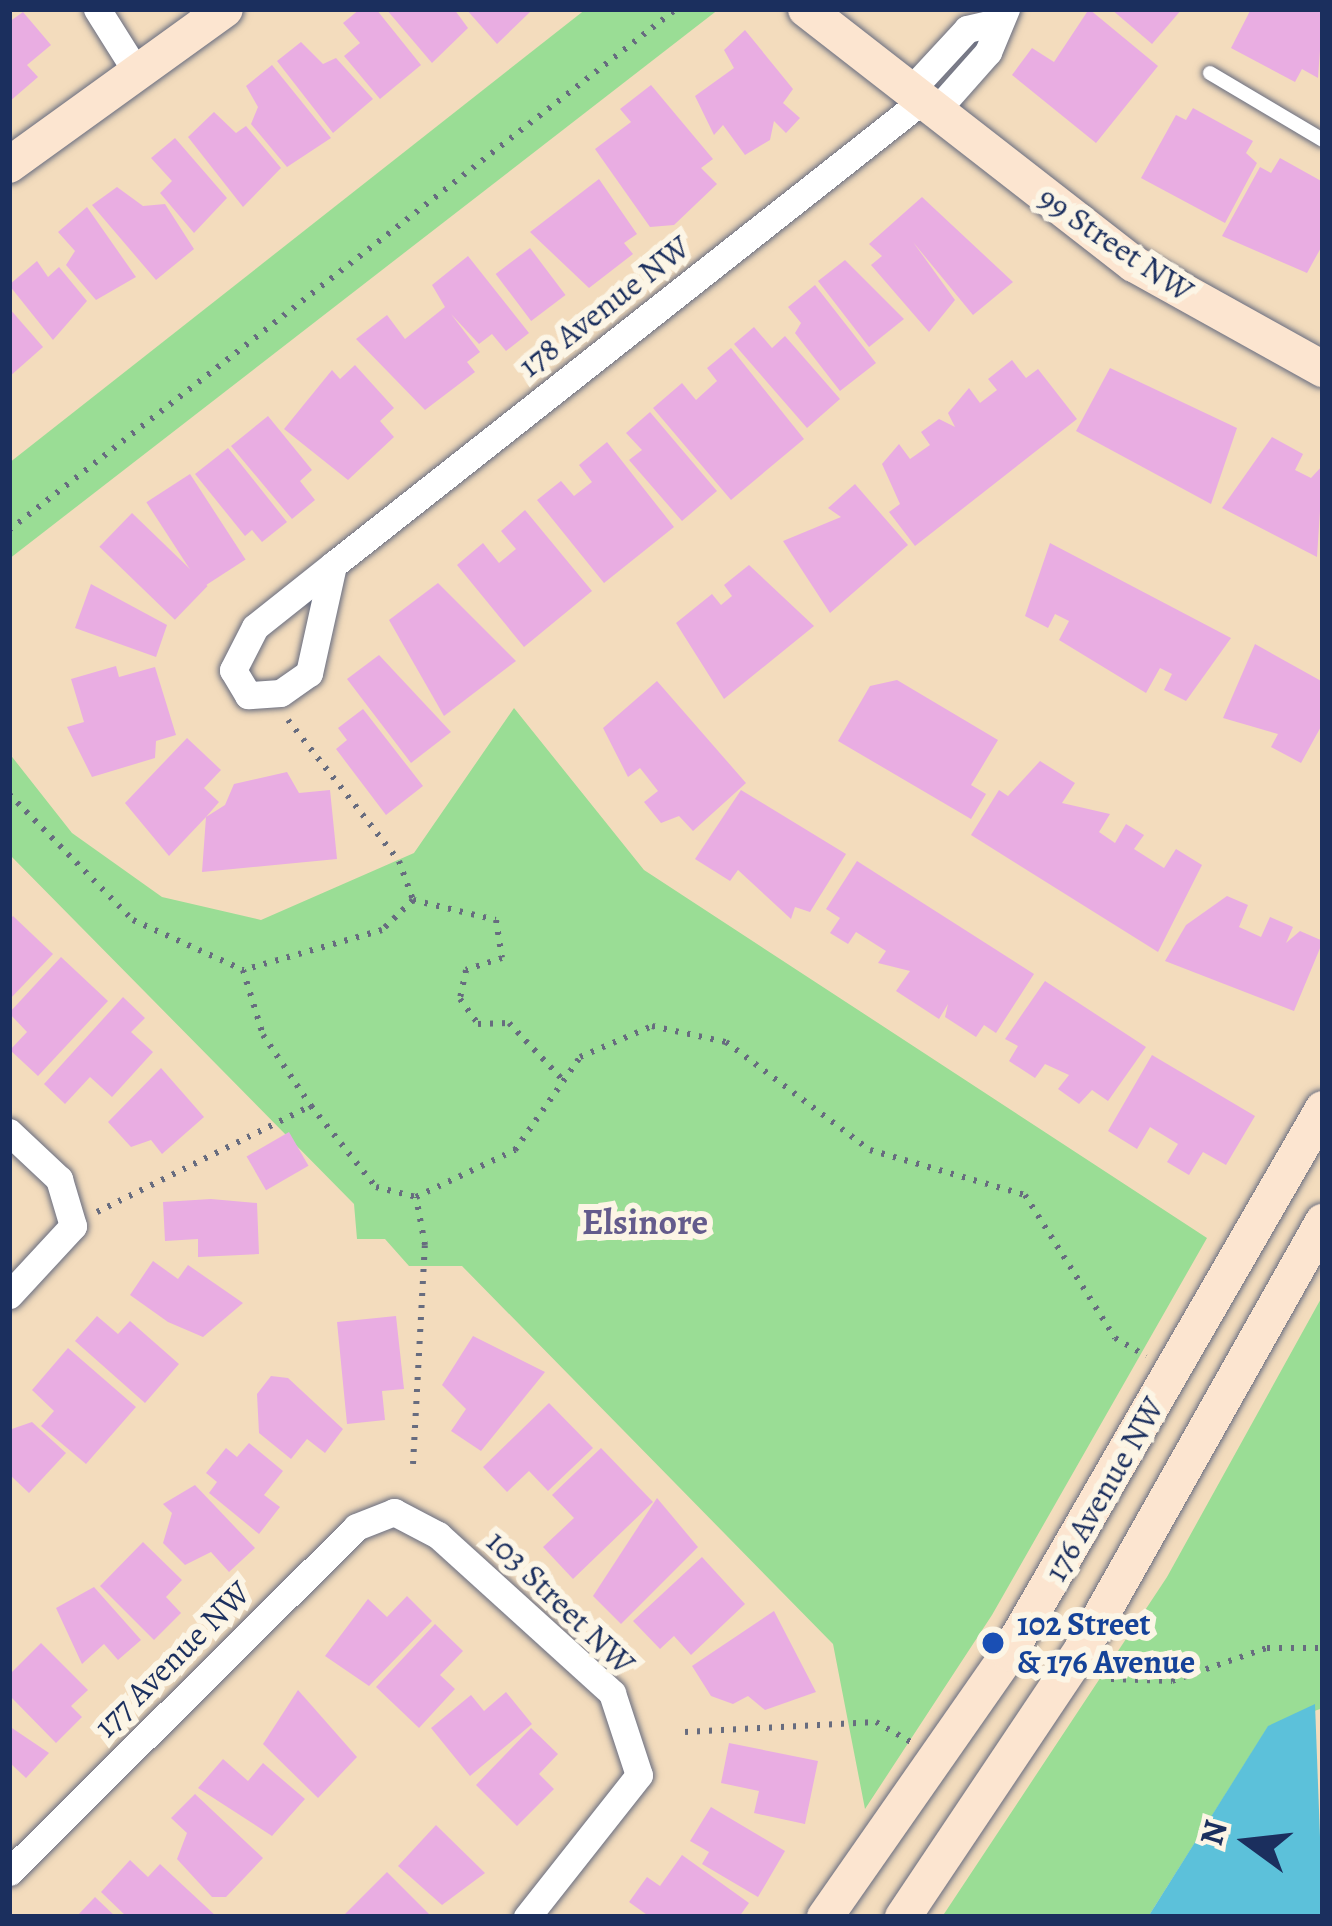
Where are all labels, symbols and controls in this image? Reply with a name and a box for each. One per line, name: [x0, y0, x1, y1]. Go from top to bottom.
street label: 99 Street NW: [1031, 178, 1201, 310]
street label: 178 Avenue NW: [510, 227, 698, 385]
district label: Elsinore: [582, 1200, 708, 1244]
street label: 176 Avenue NW: [1035, 1390, 1173, 1588]
street label: 103 Street NW: [478, 1521, 644, 1683]
street label: 177 Avenue NW: [86, 1573, 258, 1745]
place label: 102 Street & 176 Avenue: [1017, 1604, 1195, 1682]
marker: 102 Street & 176 Avenue: [980, 1630, 1006, 1656]
north arrow: [1188, 1782, 1308, 1902]
text: N: [1188, 1815, 1238, 1850]

